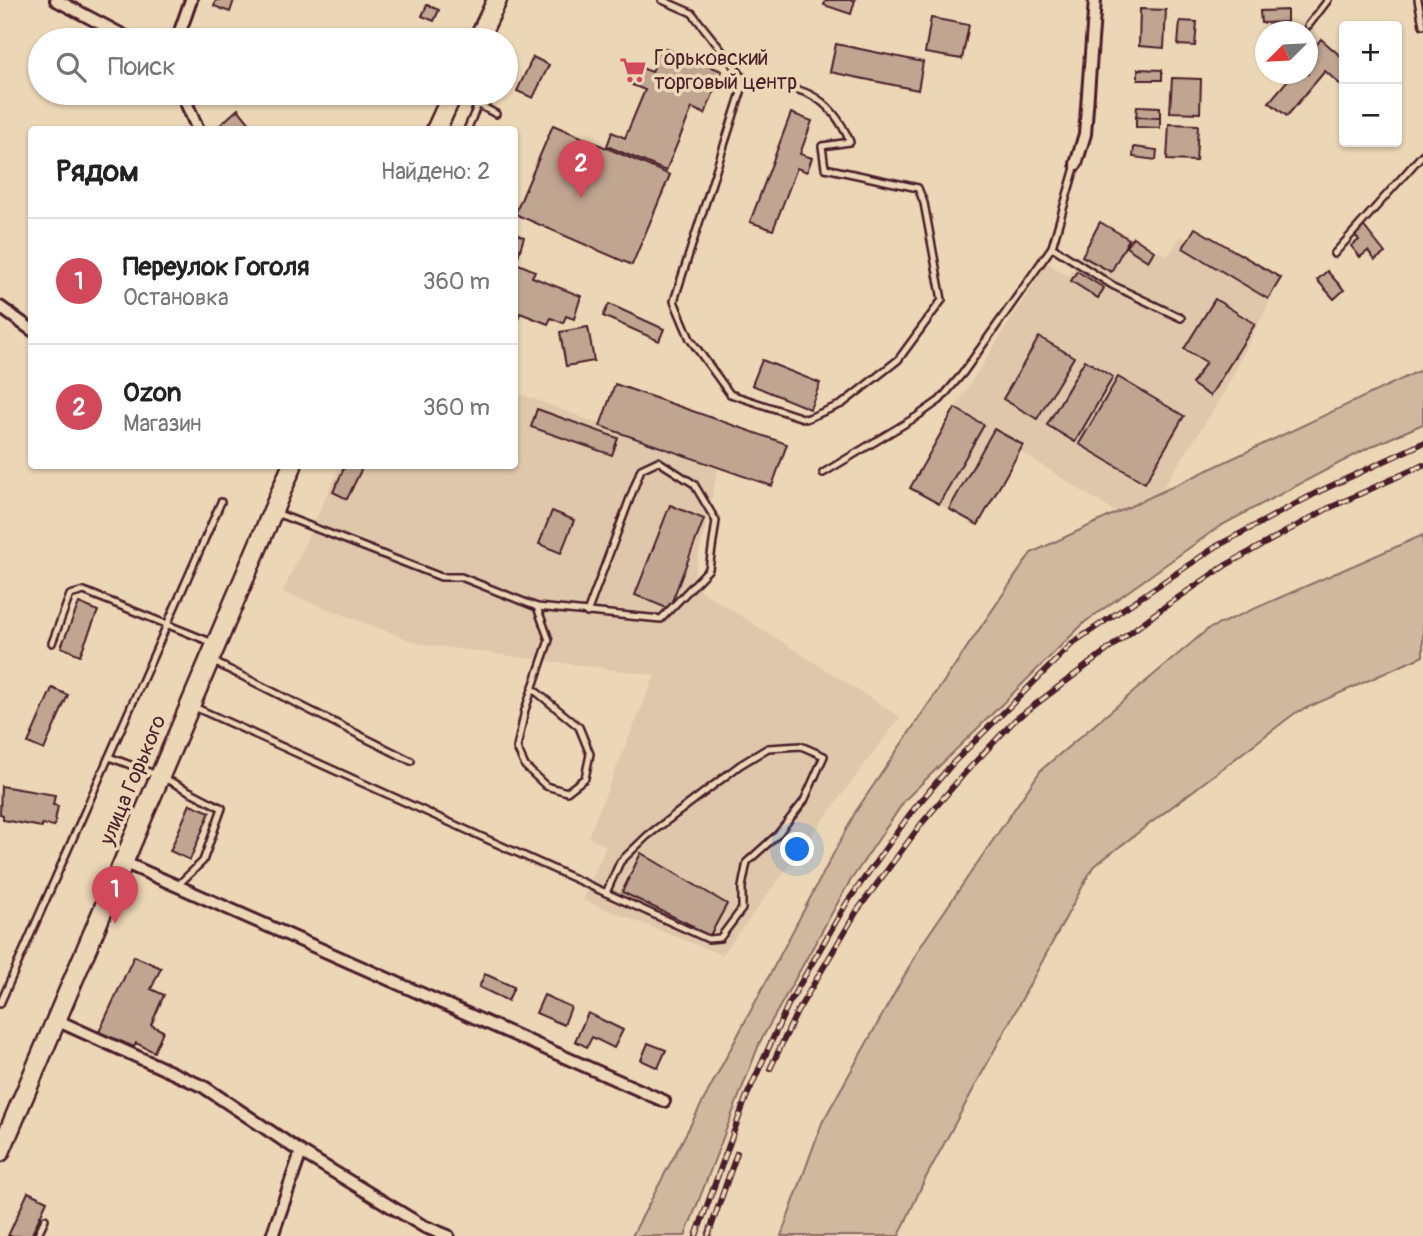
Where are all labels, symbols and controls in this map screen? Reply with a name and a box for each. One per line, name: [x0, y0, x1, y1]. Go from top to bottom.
north arrow: [1255, 21, 1318, 84]
map controls: [1339, 21, 1402, 147]
button: +: [1339, 21, 1402, 84]
search box: [28, 28, 518, 105]
place label: Горьковский торговый центр: [654, 45, 797, 96]
icon: search: [52, 48, 90, 86]
text: Поиск: [108, 51, 176, 83]
supermarket icon: Горьковский торговый центр: [618, 55, 648, 85]
button: −: [1339, 84, 1402, 147]
pin: 2: [558, 140, 604, 198]
text: Рядом: [56, 153, 139, 190]
text: Найдено: 2: [381, 157, 490, 186]
text: Переулок Гоголя: [123, 251, 309, 283]
text: 1: [75, 267, 84, 296]
text: 360 m: [423, 267, 490, 296]
text: Остановка: [123, 283, 229, 312]
text: Ozon: [123, 377, 181, 409]
text: 2: [73, 393, 85, 422]
text: 360 m: [423, 393, 490, 422]
text: Магазин: [123, 409, 202, 438]
street label: улица Горького: [93, 711, 172, 850]
your location: [780, 832, 814, 866]
pin: 1: [92, 866, 138, 924]

